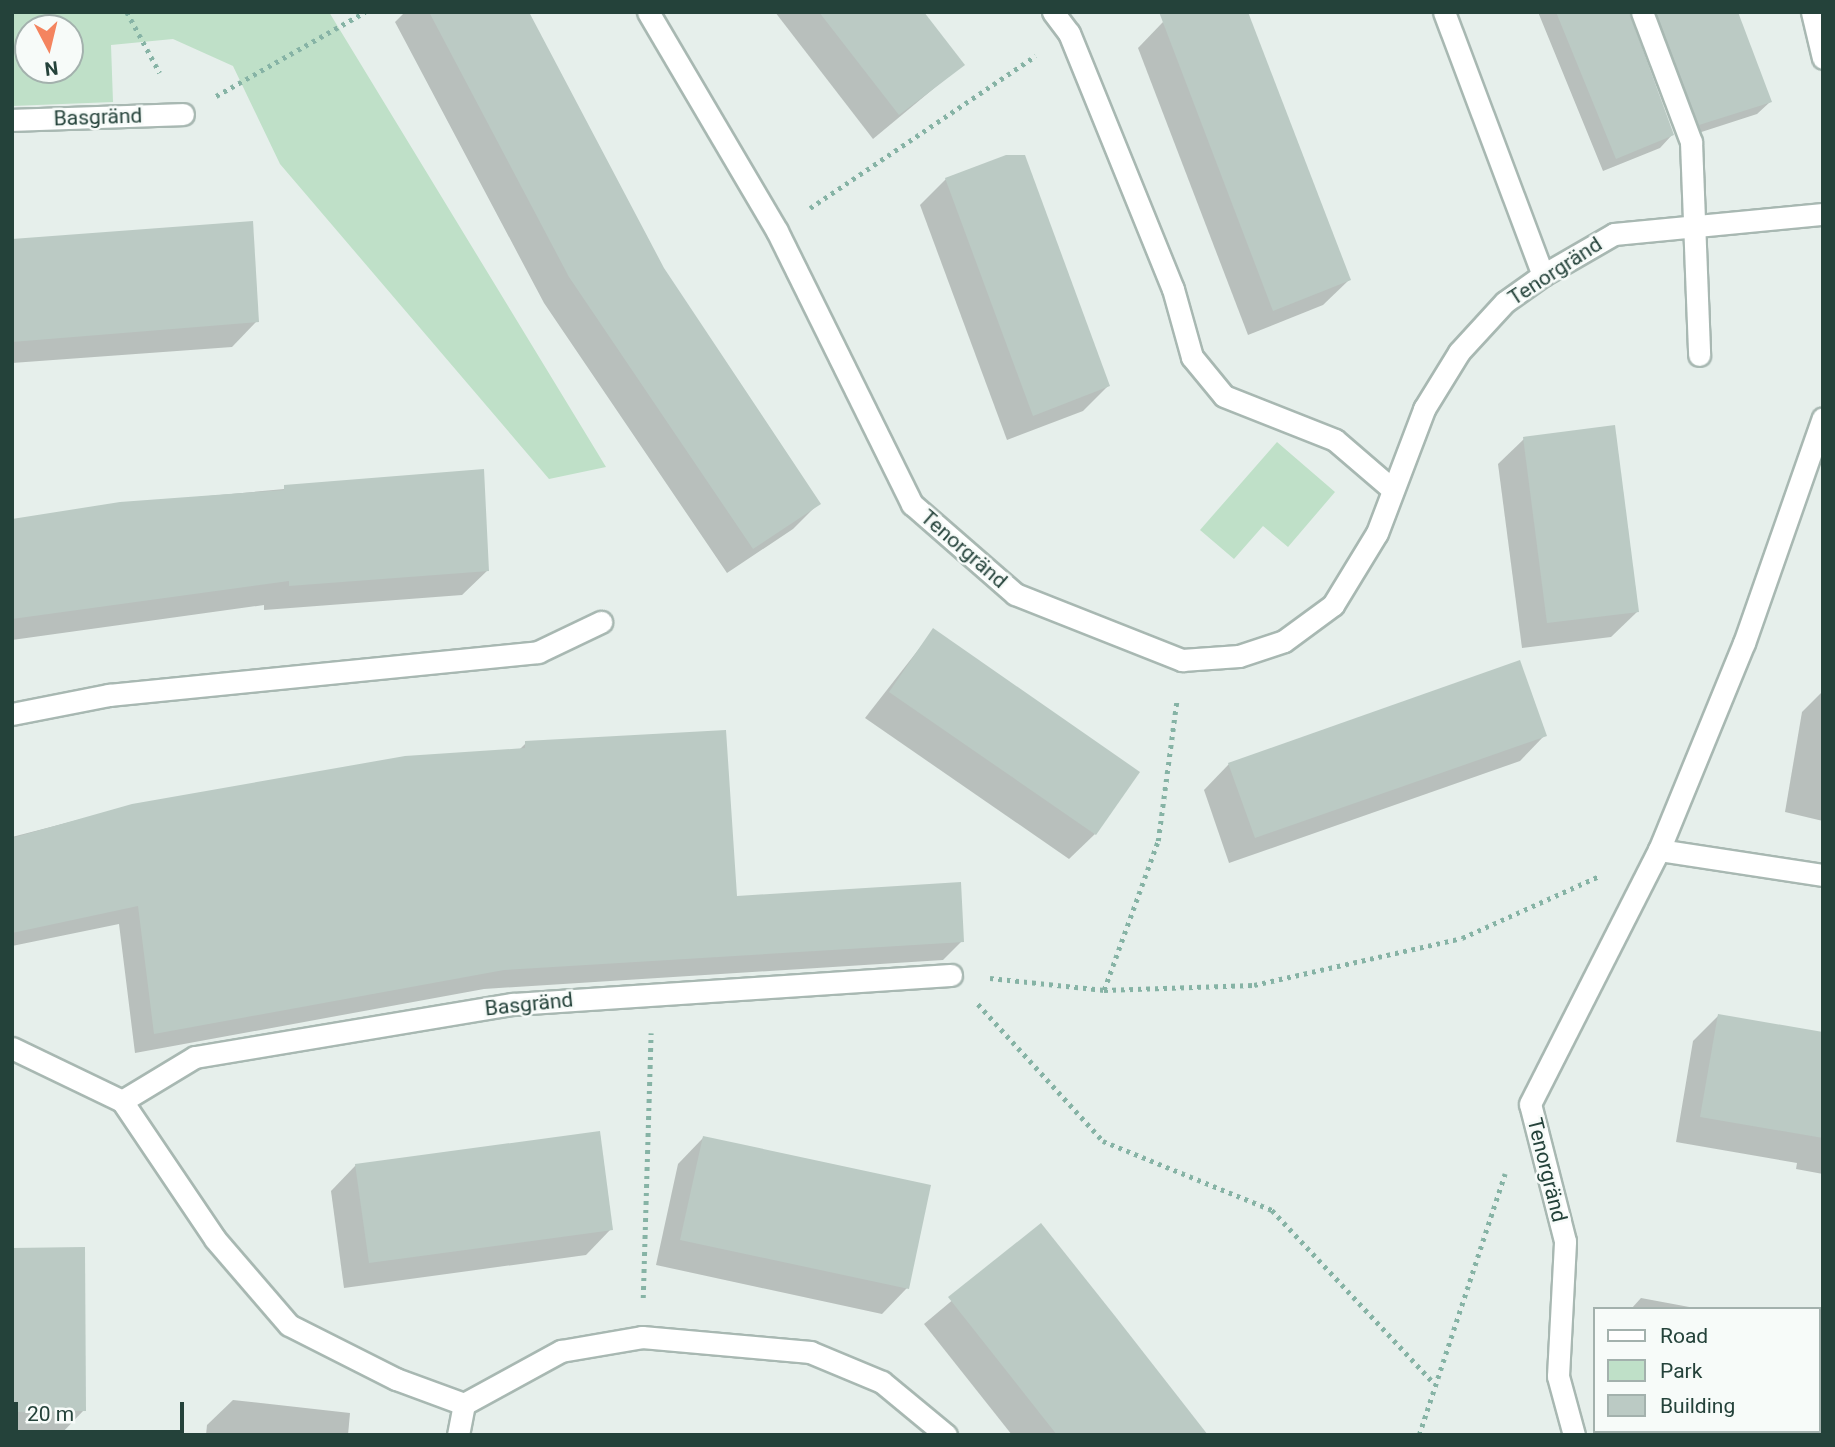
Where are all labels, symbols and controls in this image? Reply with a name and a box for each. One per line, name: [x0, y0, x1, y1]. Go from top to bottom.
north arrow: [14, 14, 84, 84]
text: N: [43, 56, 59, 81]
street label: Basgränd: [53, 103, 143, 131]
street label: Tenorgränd: [1503, 231, 1607, 311]
street label: Tenorgränd: [916, 505, 1012, 593]
street label: Basgränd: [484, 987, 574, 1021]
street label: Tenorgränd: [1522, 1115, 1572, 1225]
legend: [1594, 1307, 1821, 1433]
text: Road: [1660, 1324, 1708, 1348]
text: Park: [1660, 1359, 1702, 1383]
scale bar: [18, 1388, 187, 1432]
text: Building: [1660, 1394, 1735, 1418]
text: 20 m: [27, 1402, 74, 1426]

